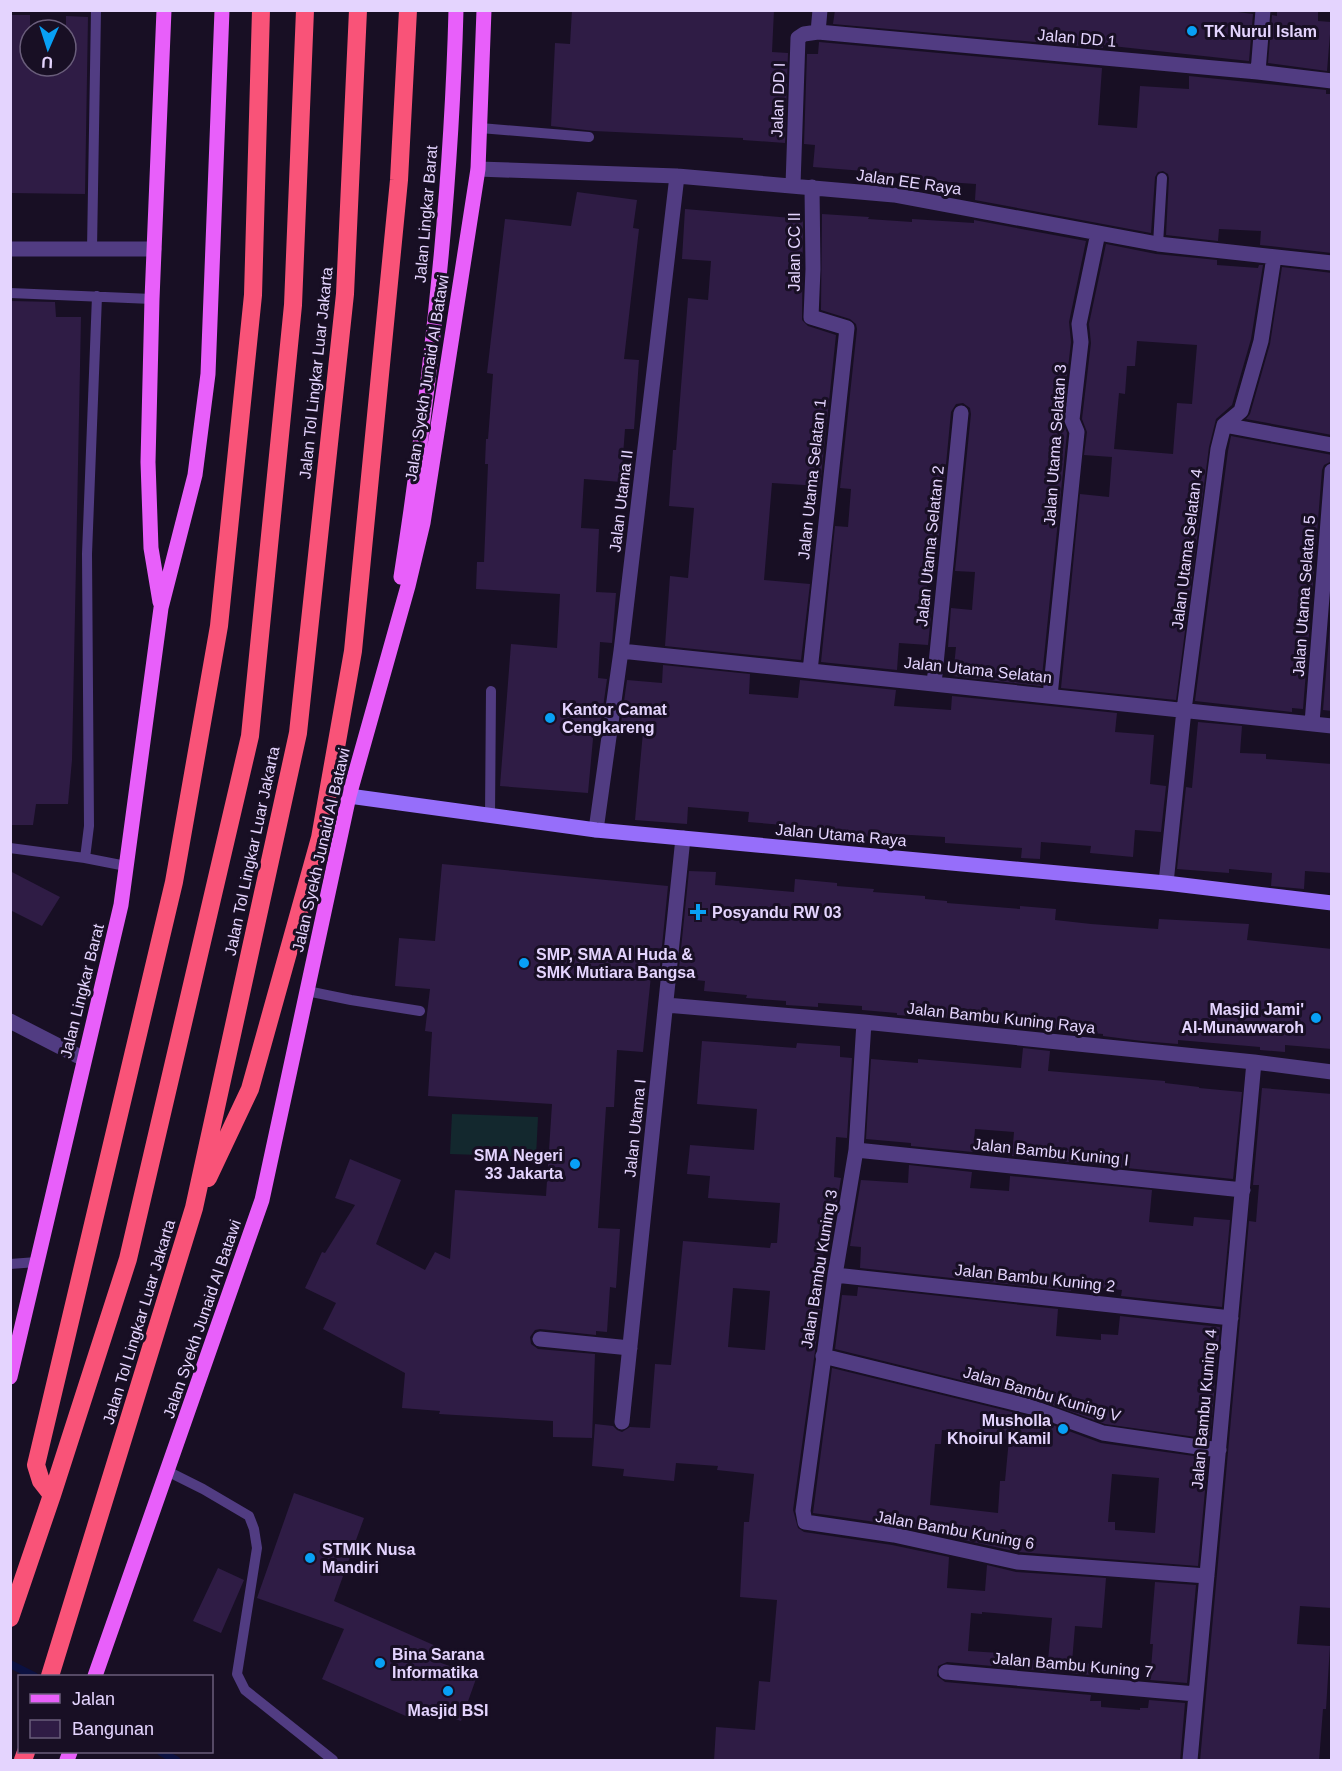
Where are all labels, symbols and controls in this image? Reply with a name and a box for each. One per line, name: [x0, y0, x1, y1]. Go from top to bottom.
north arrow: [18, 18, 78, 78]
place label: TK Nurul Islam: [1204, 23, 1317, 40]
marker: TK Nurul Islam: [1185, 24, 1199, 38]
street label: Jalan DD 1: [1037, 26, 1117, 50]
text: U: [41, 54, 53, 71]
street label: Jalan DD I: [768, 62, 788, 138]
street label: Jalan Lingkar Barat: [412, 144, 441, 283]
street label: Jalan EE Raya: [855, 166, 963, 198]
street label: Jalan CC II: [786, 212, 803, 292]
street label: Jalan Tol Lingkar Luar Jakarta: [296, 266, 336, 480]
street label: Jalan Syekh Junaid Al Batawi: [402, 273, 452, 483]
street label: Jalan Utama Selatan 3: [1041, 364, 1069, 526]
street label: Jalan Utama Selatan 1: [795, 398, 829, 560]
street label: Jalan Utama II: [606, 449, 636, 553]
street label: Jalan Utama Selatan 2: [913, 465, 947, 627]
street label: Jalan Utama Selatan 4: [1169, 468, 1205, 630]
street label: Jalan Utama Selatan 5: [1290, 515, 1318, 677]
street label: Jalan Utama Selatan: [903, 654, 1053, 686]
place label: Kantor Camat Cengkareng: [562, 701, 668, 736]
marker: Kantor Camat Cengkareng: [543, 711, 557, 725]
street label: Jalan Tol Lingkar Luar Jakarta: [222, 745, 282, 957]
street label: Jalan Syekh Junaid Al Batawi: [289, 746, 353, 954]
street label: Jalan Utama Raya: [775, 821, 907, 849]
marker: Posyandu RW 03: [689, 903, 707, 921]
place label: Posyandu RW 03: [712, 904, 842, 921]
street label: Jalan Lingkar Barat: [57, 922, 107, 1060]
place label: SMP, SMA Al Huda & SMK Mutiara Bangsa: [536, 946, 695, 981]
marker: SMP, SMA Al Huda & SMK Mutiara Bangsa: [517, 956, 531, 970]
street label: Jalan Bambu Kuning Raya: [906, 1000, 1096, 1036]
place label: Masjid Jami' Al-Munawwaroh: [1181, 1001, 1304, 1036]
marker: Masjid Jami' Al-Munawwaroh: [1309, 1011, 1323, 1025]
street label: Jalan Utama I: [621, 1078, 649, 1178]
street label: Jalan Bambu Kuning I: [972, 1135, 1130, 1169]
place label: SMA Negeri 33 Jakarta: [474, 1147, 563, 1182]
marker: SMA Negeri 33 Jakarta: [568, 1157, 582, 1171]
street label: Jalan Bambu Kuning 3: [798, 1188, 840, 1350]
street label: Jalan Tol Lingkar Luar Jakarta: [100, 1217, 178, 1426]
street label: Jalan Syekh Junaid Al Batawi: [160, 1217, 244, 1421]
street label: Jalan Bambu Kuning 2: [954, 1261, 1116, 1295]
street label: Jalan Bambu Kuning 4: [1189, 1328, 1219, 1490]
street label: Jalan Bambu Kuning V: [961, 1363, 1123, 1425]
place label: Musholla Khoirul Kamil: [947, 1412, 1051, 1447]
marker: Musholla Khoirul Kamil: [1056, 1422, 1070, 1436]
street label: Jalan Bambu Kuning 6: [874, 1508, 1036, 1552]
place label: STMIK Nusa Mandiri: [322, 1541, 415, 1576]
marker: STMIK Nusa Mandiri: [303, 1551, 317, 1565]
place label: Bina Sarana Informatika: [392, 1646, 485, 1681]
street label: Jalan Bambu Kuning 7: [992, 1650, 1154, 1680]
marker: Bina Sarana Informatika: [373, 1656, 387, 1670]
legend: [18, 1675, 213, 1753]
marker: Masjid BSI: [441, 1684, 455, 1698]
text: Jalan: [72, 1689, 115, 1709]
place label: Masjid BSI: [408, 1702, 488, 1719]
text: Bangunan: [72, 1719, 154, 1739]

